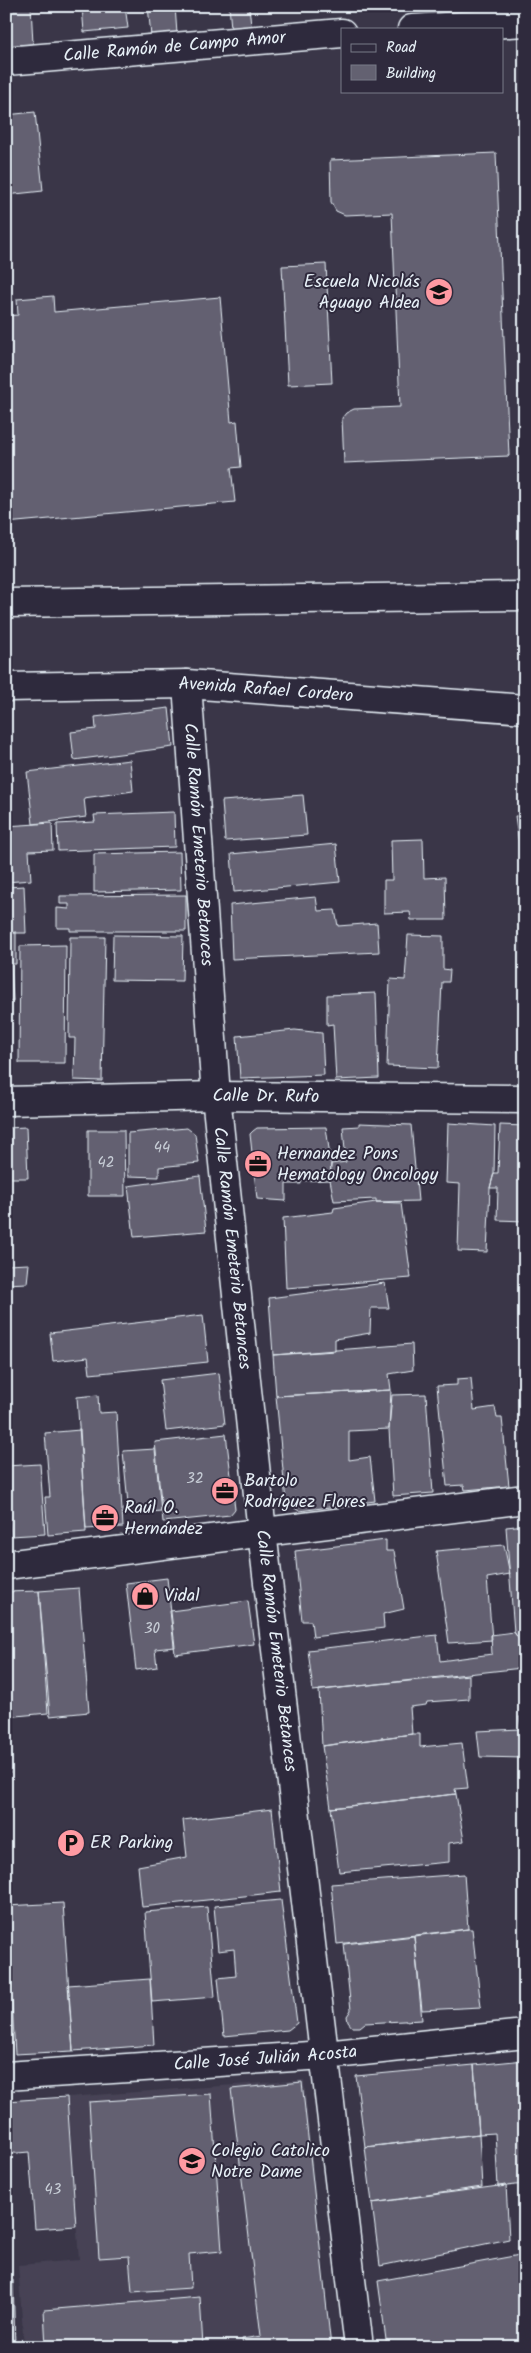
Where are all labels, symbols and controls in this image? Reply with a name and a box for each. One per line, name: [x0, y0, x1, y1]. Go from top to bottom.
street label: Calle Ramón de Campo Amor: [62, 23, 288, 71]
legend: [341, 28, 504, 92]
text: Road: [386, 36, 417, 60]
text: Building: [386, 62, 436, 86]
place label: Escuela Nicolás Aguayo Aldea: [304, 268, 420, 318]
school or university icon: Escuela Nicolás Aguayo Aldea: [424, 277, 454, 307]
street label: Avenida Rafael Cordero: [178, 669, 354, 711]
street label: Calle Ramón Emeterio Betances: [175, 722, 221, 968]
street label: Calle Dr. Rufo: [212, 1081, 319, 1112]
street label: Calle Ramón Emeterio Betances: [205, 1125, 259, 1371]
house number: 44: [154, 1136, 170, 1160]
place label: Hernandez Pons Hematology Oncology: [277, 1140, 439, 1190]
office icon: Hernandez Pons Hematology Oncology: [243, 1149, 273, 1179]
house number: 42: [98, 1151, 114, 1175]
house number: 32: [186, 1467, 204, 1491]
place label: Bartolo Rodríguez Flores: [244, 1467, 366, 1517]
office icon: Bartolo Rodríguez Flores: [210, 1476, 240, 1506]
place label: Raúl O. Hernández: [124, 1494, 203, 1544]
office icon: Raúl O. Hernández: [90, 1503, 120, 1533]
street label: Calle Ramón Emeterio Betances: [247, 1528, 305, 1774]
shop icon: Vidal: [130, 1581, 160, 1611]
place label: Vidal: [164, 1582, 200, 1611]
house number: 30: [144, 1617, 161, 1641]
parking icon: ER Parking: [56, 1828, 86, 1858]
place label: ER Parking: [90, 1829, 173, 1858]
street label: Calle José Julián Acosta: [173, 2037, 359, 2079]
place label: Colegio Catolico Notre Dame: [211, 2137, 330, 2187]
school or university icon: Colegio Catolico Notre Dame: [177, 2146, 207, 2176]
house number: 43: [45, 2178, 62, 2202]

